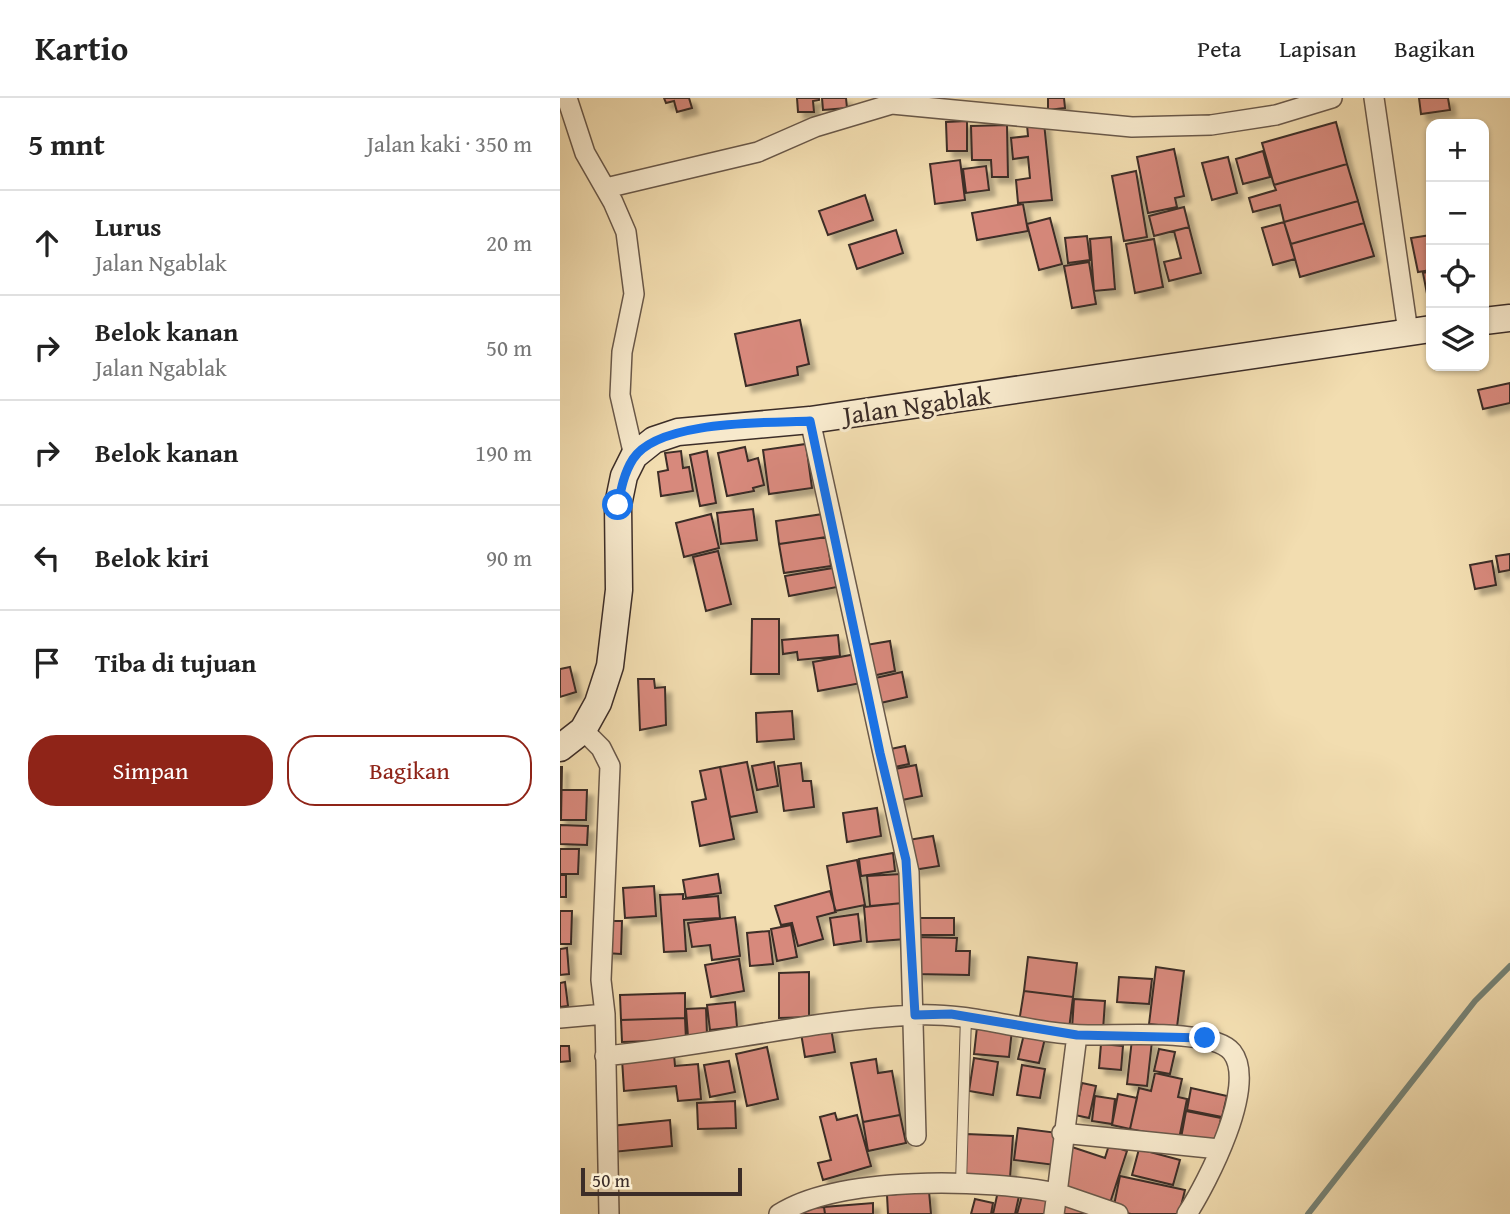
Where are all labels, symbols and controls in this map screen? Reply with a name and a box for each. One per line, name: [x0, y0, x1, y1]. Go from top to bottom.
text: Kartio: [35, 24, 128, 72]
text: Peta: [1197, 31, 1241, 66]
text: Lapisan: [1279, 31, 1356, 66]
text: Bagikan: [1394, 31, 1475, 66]
map controls: [1426, 119, 1489, 371]
button: +: [1426, 119, 1489, 182]
text: 5 mnt: [28, 122, 105, 166]
text: Jalan kaki · 350 m: [367, 127, 532, 160]
button: −: [1426, 182, 1489, 245]
text: Lurus: [95, 207, 161, 246]
icon: ahead: [28, 224, 66, 262]
text: 20 m: [486, 226, 532, 259]
button: locate: [1426, 245, 1489, 308]
text: Jalan Ngablak: [95, 246, 227, 279]
button: layers: [1426, 308, 1489, 371]
text: Belok kanan: [95, 312, 238, 351]
icon: right: [28, 329, 66, 367]
text: 50 m: [486, 331, 532, 364]
text: Jalan Ngablak: [95, 351, 227, 384]
street label: Jalan Ngablak: [838, 375, 994, 435]
text: Belok kanan: [95, 433, 238, 472]
icon: right: [28, 434, 66, 472]
text: 190 m: [475, 436, 532, 469]
route start: [602, 489, 633, 520]
text: Belok kiri: [95, 538, 209, 577]
icon: left: [28, 539, 66, 577]
text: 90 m: [486, 541, 532, 574]
text: Tiba di tujuan: [95, 643, 256, 682]
icon: arrive: [28, 644, 66, 682]
button: Simpan: [28, 735, 273, 806]
button: Bagikan: [287, 735, 532, 806]
route end: [1189, 1022, 1220, 1053]
scale bar: [581, 1165, 742, 1197]
text: 50 m: [592, 1166, 630, 1194]

